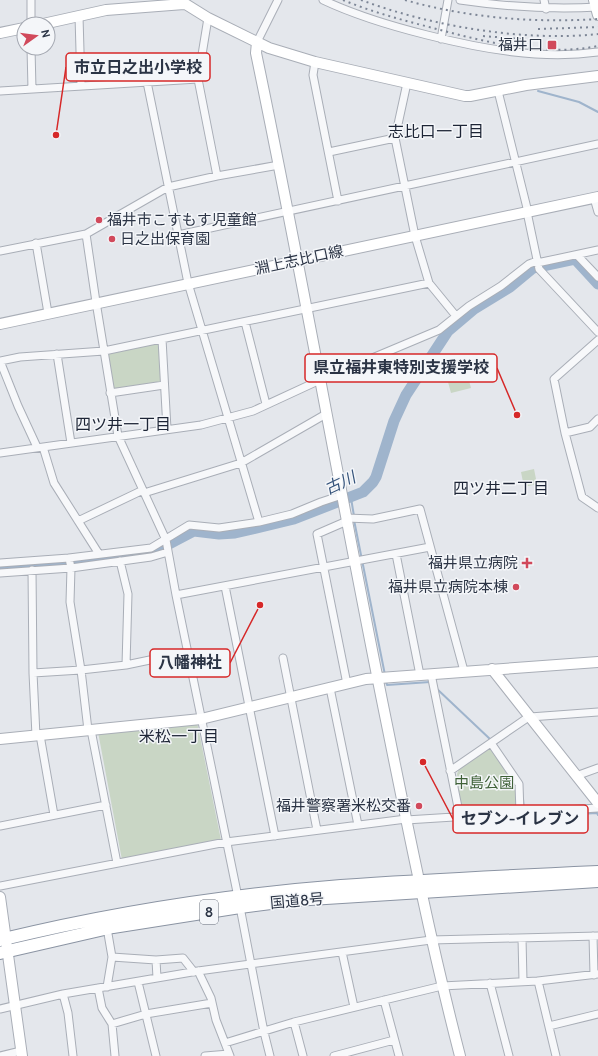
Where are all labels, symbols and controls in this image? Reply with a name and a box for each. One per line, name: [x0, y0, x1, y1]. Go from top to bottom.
north arrow: [16, 16, 56, 56]
text: N: [38, 28, 53, 39]
place label: 福井口: [498, 36, 543, 54]
marker: 福井口: [546, 39, 558, 51]
callout: 市立日之出小学校: [66, 53, 210, 81]
text: 市立日之出小学校: [74, 58, 202, 77]
district label: 志比口一丁目: [388, 122, 484, 141]
place label: 福井市こすもす児童館: [107, 211, 257, 229]
marker: 福井市こすもす児童館: [94, 215, 104, 225]
place label: 日之出保育園: [120, 230, 210, 248]
marker: 日之出保育園: [107, 234, 117, 244]
street label: 淵上志比口線: [253, 242, 345, 278]
callout: 県立福井東特別支援学校: [305, 354, 497, 382]
text: 県立福井東特別支援学校: [313, 358, 489, 377]
district label: 四ツ井一丁目: [75, 415, 171, 434]
water label: 古川: [321, 467, 360, 498]
district label: 四ツ井二丁目: [453, 479, 549, 498]
place label: 福井県立病院: [428, 554, 518, 572]
marker: 福井県立病院: [521, 557, 533, 569]
place label: 福井県立病院本棟: [388, 578, 508, 596]
marker: 福井県立病院本棟: [511, 582, 521, 592]
callout: 八幡神社: [150, 649, 230, 677]
text: 八幡神社: [158, 653, 222, 672]
district label: 米松一丁目: [139, 727, 219, 746]
park label: 中島公園: [454, 774, 514, 792]
place label: 福井警察署米松交番: [276, 797, 411, 815]
marker: 福井警察署米松交番: [414, 801, 424, 811]
callout: セブン-イレブン: [453, 805, 588, 833]
text: セブン-イレブン: [461, 809, 579, 828]
street label: 国道8号: [269, 890, 325, 912]
road number: 8: [200, 900, 218, 924]

